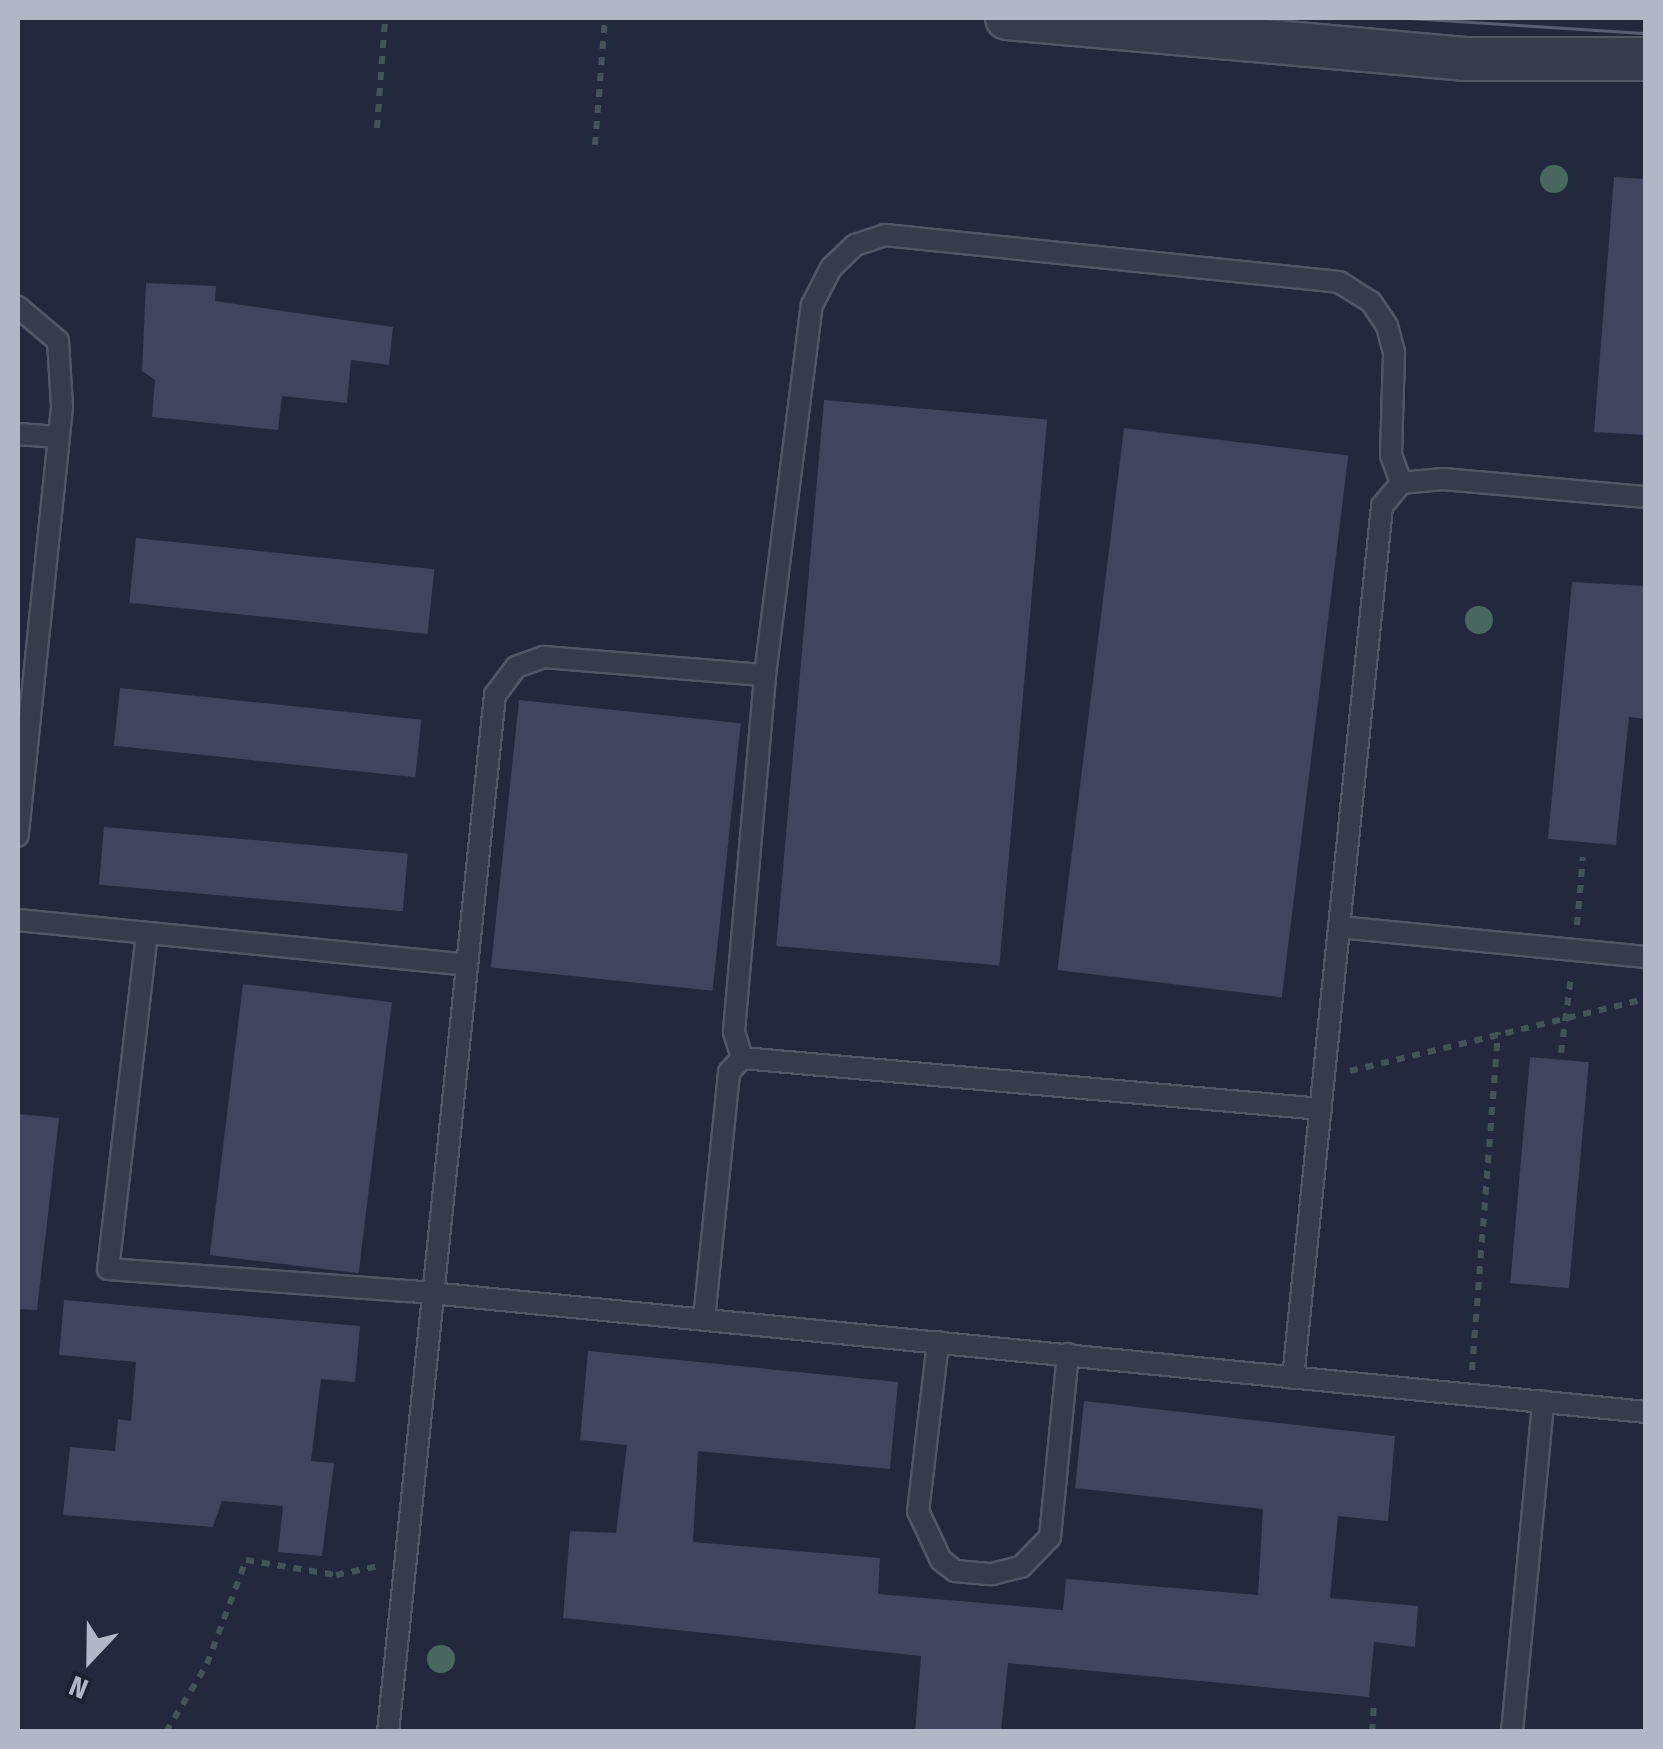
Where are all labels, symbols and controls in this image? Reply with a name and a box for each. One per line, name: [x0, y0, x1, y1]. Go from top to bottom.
north arrow: [40, 1609, 140, 1709]
text: N: [65, 1669, 93, 1706]

